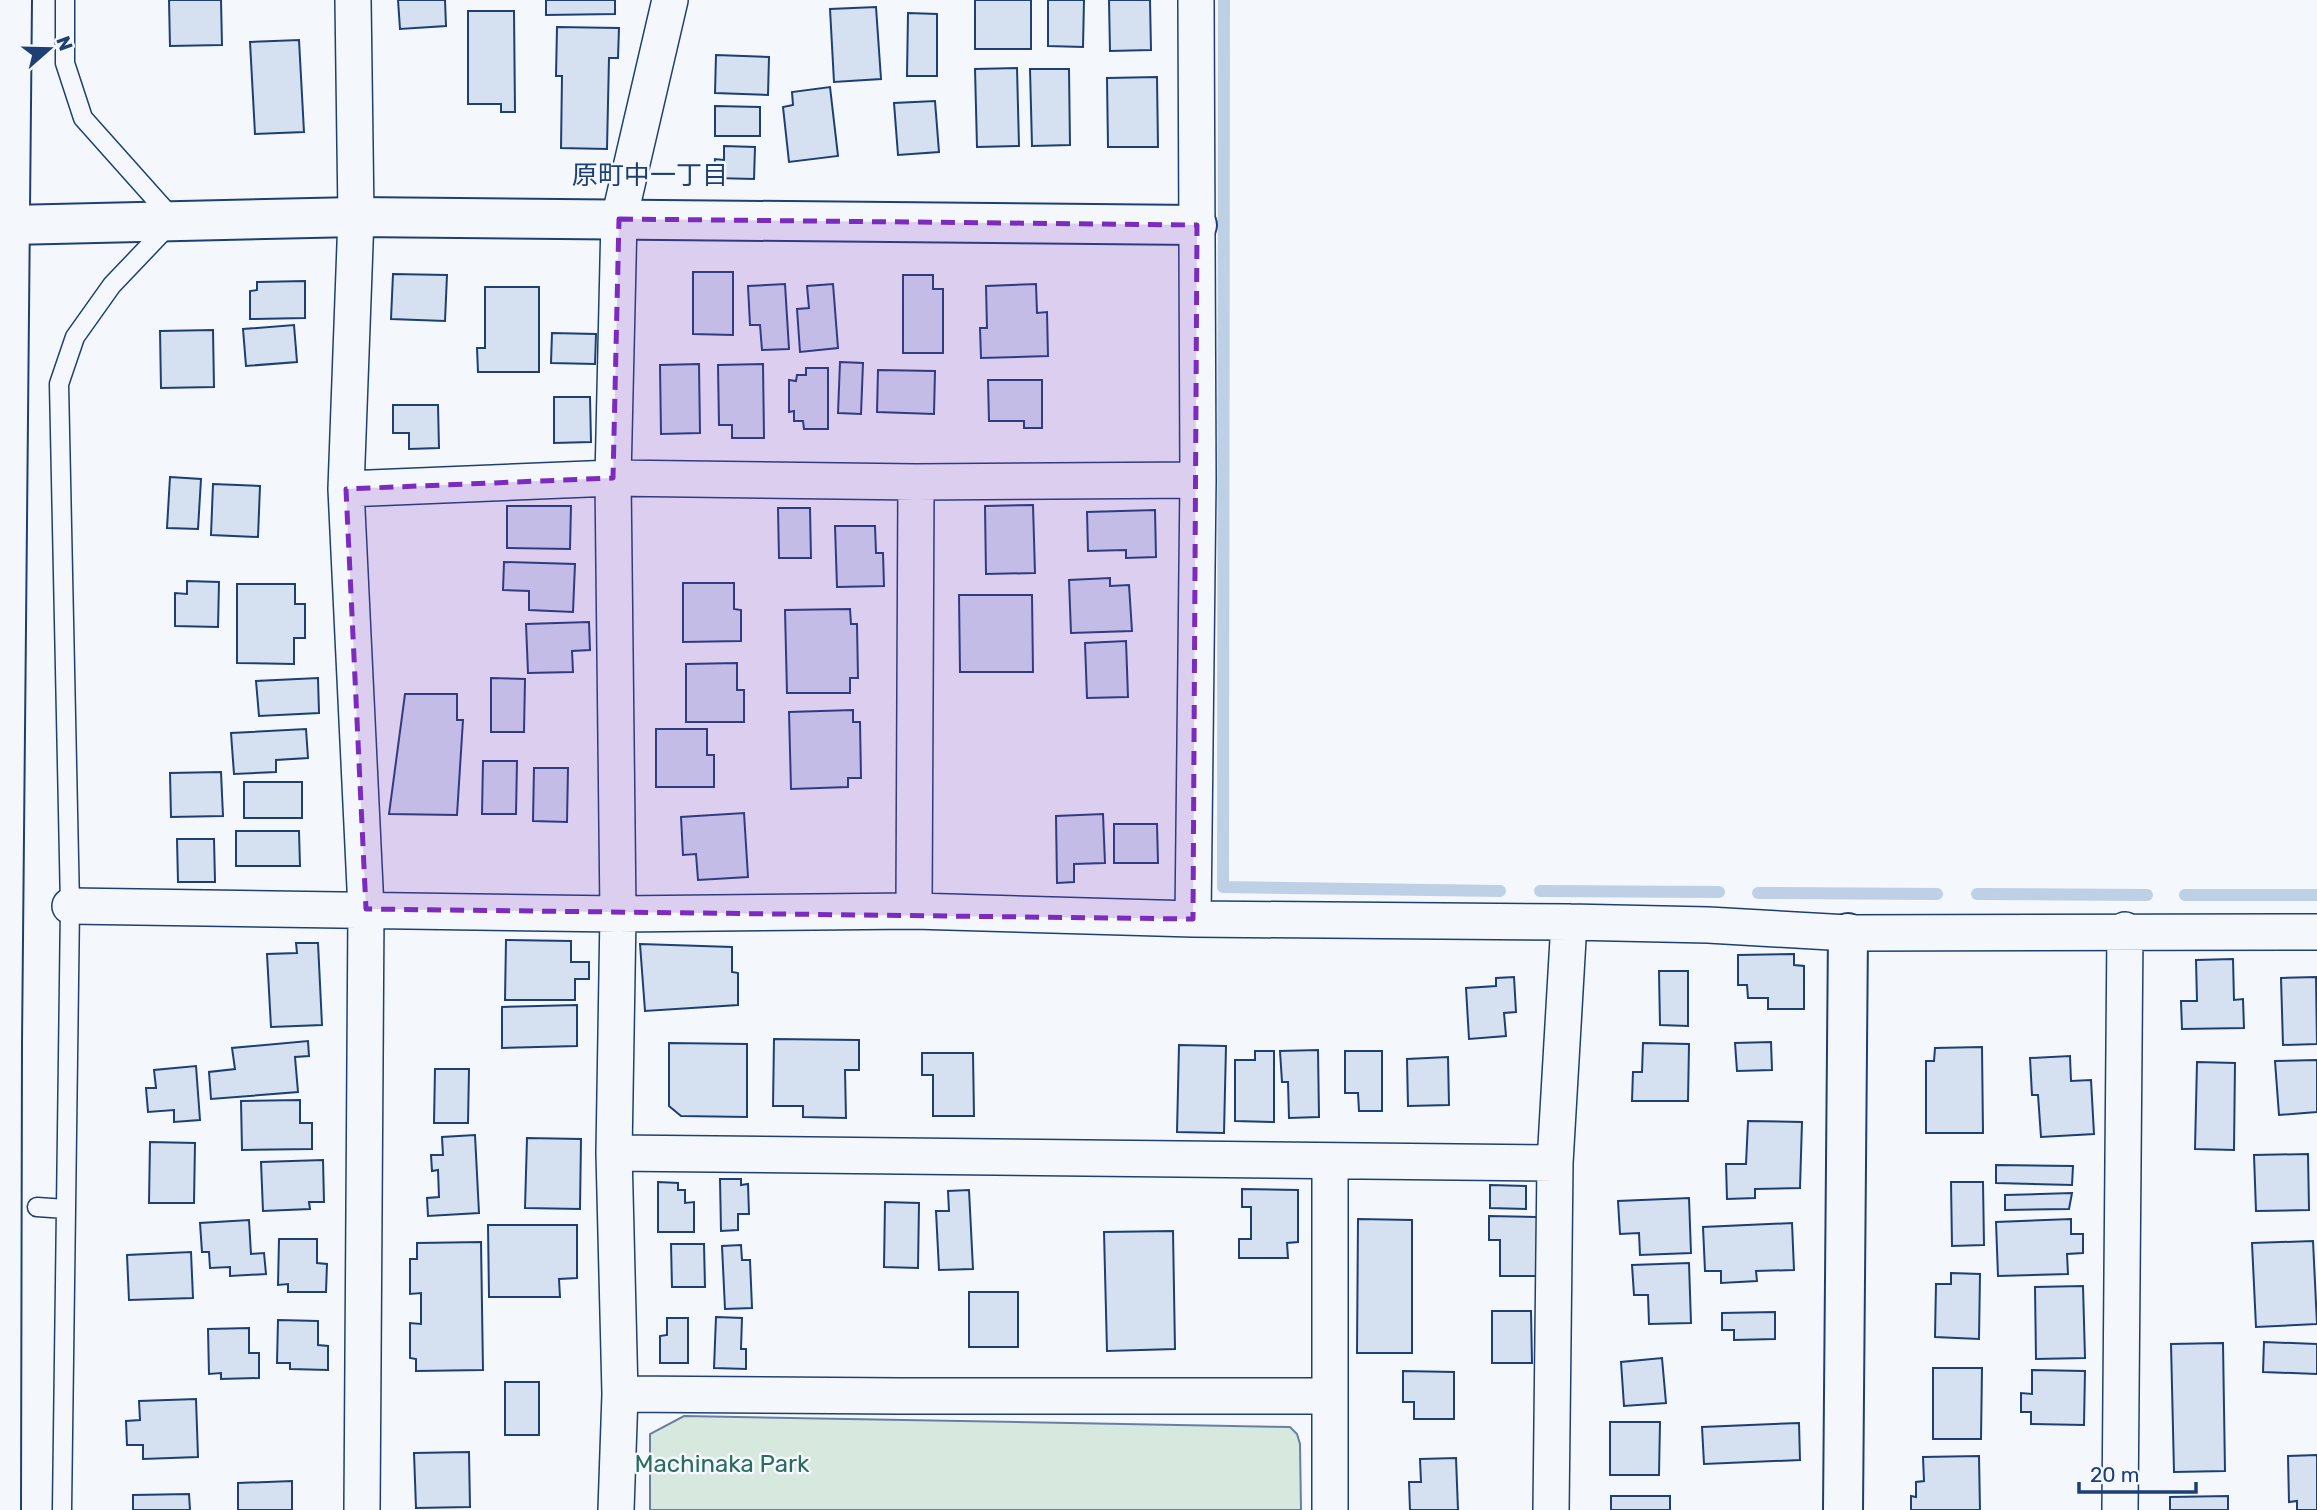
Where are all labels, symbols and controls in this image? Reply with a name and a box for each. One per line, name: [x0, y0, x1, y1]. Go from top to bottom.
north arrow: [14, 14, 84, 84]
text: N: [51, 33, 78, 54]
district label: 原町中一丁目: [572, 160, 728, 191]
park label: Machinaka Park: [635, 1450, 810, 1478]
scale bar: [2079, 1450, 2196, 1494]
text: 20 m: [2090, 1462, 2139, 1487]

